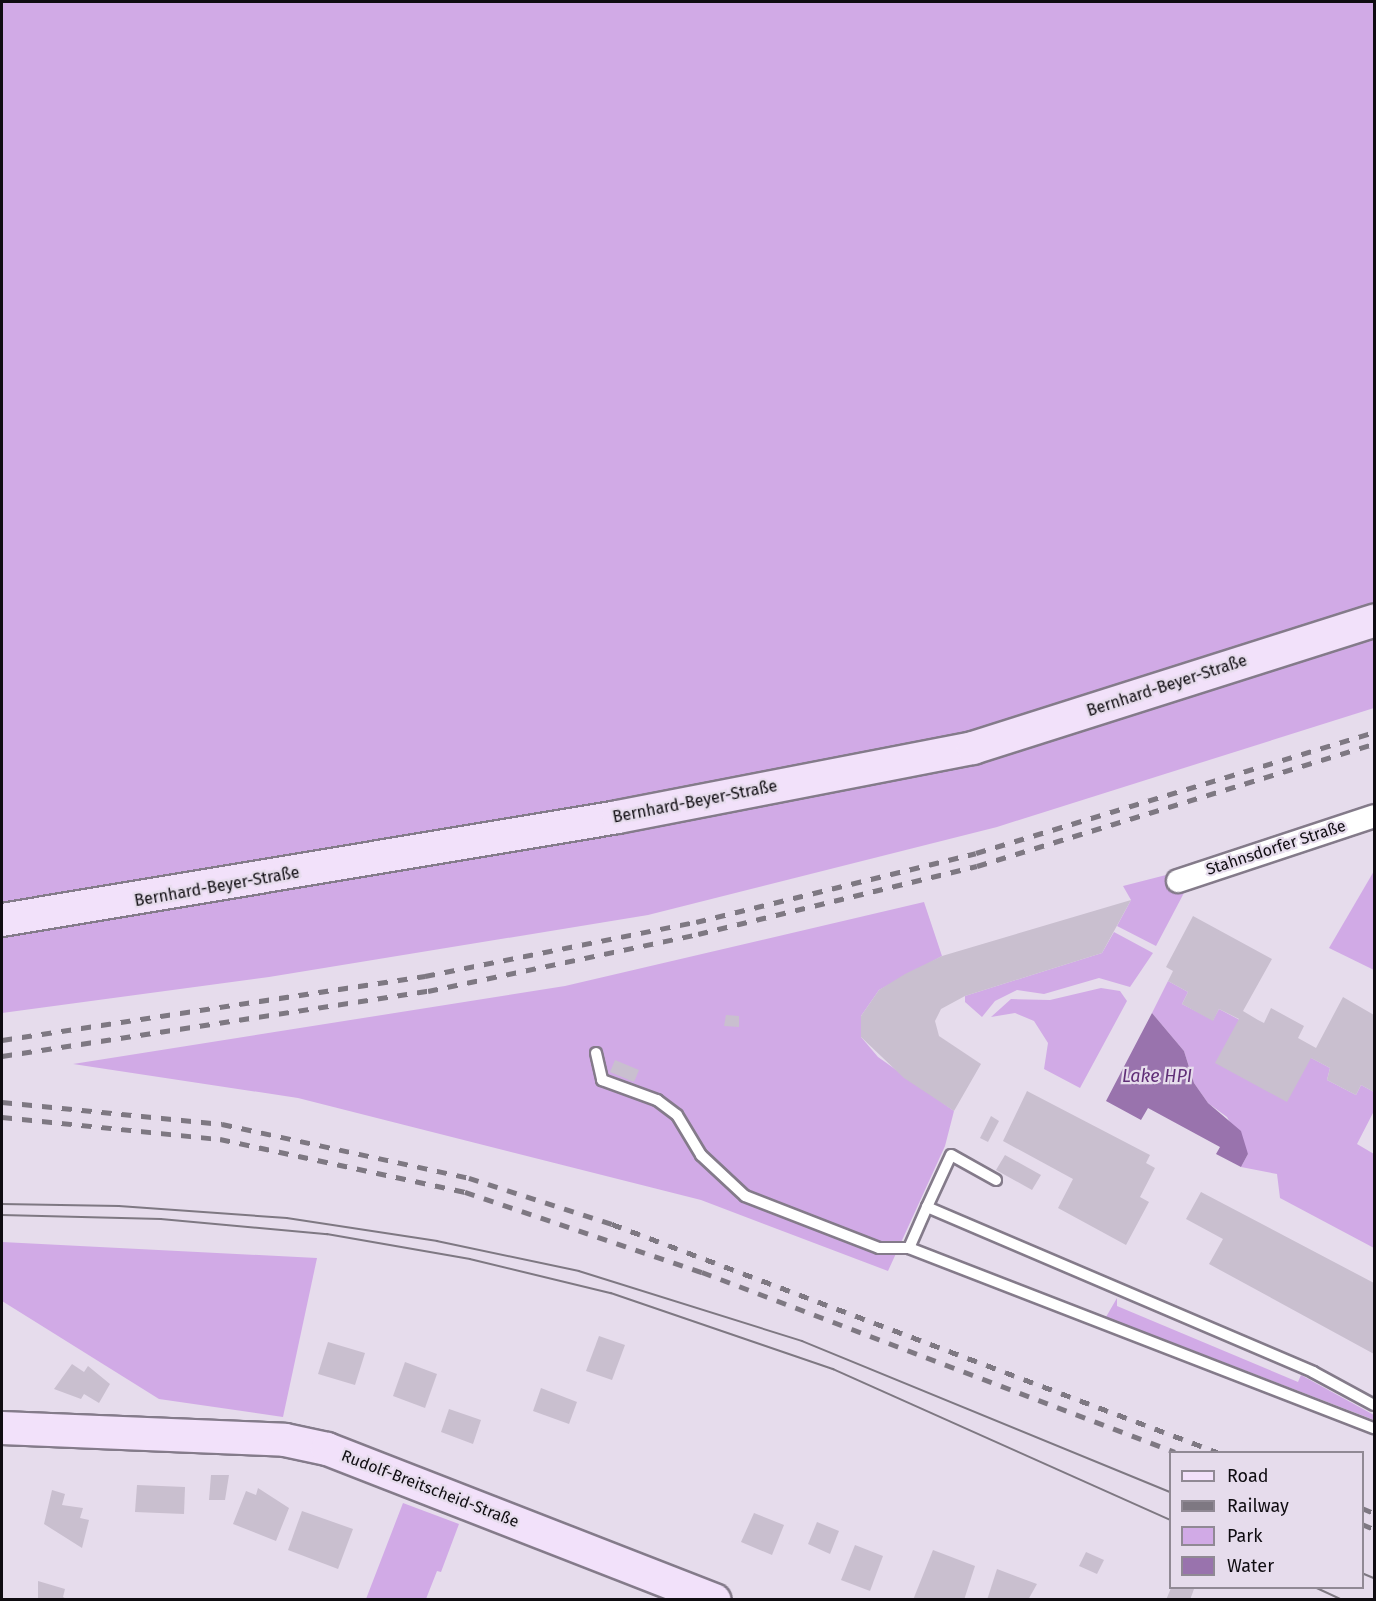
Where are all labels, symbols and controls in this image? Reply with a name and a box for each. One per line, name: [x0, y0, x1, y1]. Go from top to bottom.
street label: Bernhard-Beyer-Straße: [1085, 651, 1249, 721]
street label: Bernhard-Beyer-Straße: [611, 777, 779, 827]
street label: Stahnsdorfer Straße: [1204, 816, 1348, 880]
street label: Bernhard-Beyer-Straße: [133, 863, 301, 911]
water label: Lake HPI: [1122, 1065, 1192, 1087]
street label: Rudolf-Breitscheid-Straße: [339, 1446, 521, 1532]
legend: [1169, 1451, 1364, 1589]
text: Road: [1227, 1465, 1269, 1487]
text: Railway: [1227, 1495, 1289, 1517]
text: Park: [1227, 1525, 1262, 1547]
text: Water: [1227, 1555, 1274, 1577]

